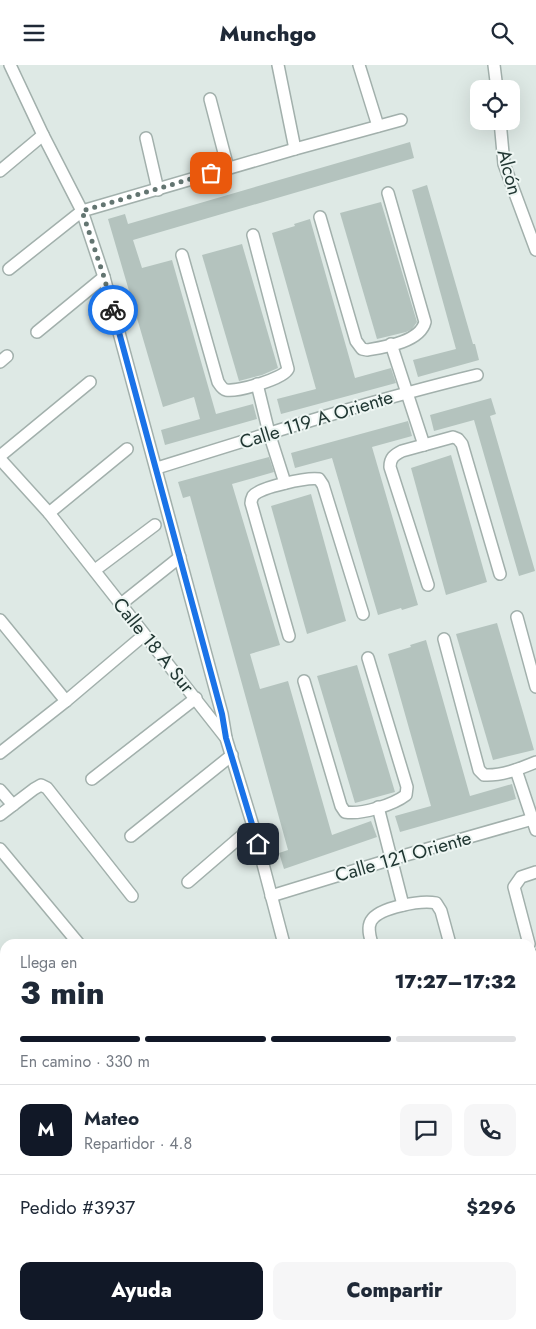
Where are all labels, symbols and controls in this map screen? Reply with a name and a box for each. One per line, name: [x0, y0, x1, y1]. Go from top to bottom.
text: Munchgo: [220, 17, 316, 49]
icon: menu: [20, 19, 48, 47]
icon: search: [488, 19, 516, 47]
map controls: [470, 80, 520, 130]
button: locate: [470, 80, 520, 130]
street label: Alcón: [490, 146, 529, 198]
pin: [190, 152, 232, 194]
icon: bag: [197, 159, 225, 187]
courier: [88, 285, 138, 335]
icon: bike: [99, 296, 127, 324]
street label: Calle 119 A Oriente: [236, 383, 396, 456]
street label: Calle 18 A Sur: [107, 592, 201, 699]
pin: [237, 823, 279, 865]
street label: Calle 121 Oriente: [332, 824, 475, 889]
icon: home: [244, 830, 272, 858]
text: Llega en: [20, 951, 77, 974]
text: 17:27–17:32: [395, 968, 516, 995]
text: 3 min: [20, 970, 105, 1016]
text: En camino · 330 m: [20, 1050, 150, 1073]
button: chat: [400, 1104, 452, 1156]
button: phone: [464, 1104, 516, 1156]
text: Mateo: [84, 1105, 139, 1132]
text: M: [38, 1116, 54, 1143]
text: Repartidor · 4.8: [84, 1132, 192, 1155]
text: Pedido #3937: [20, 1194, 135, 1221]
text: $296: [466, 1194, 516, 1221]
button: Ayuda: [20, 1262, 263, 1320]
button: Compartir: [273, 1262, 516, 1320]

